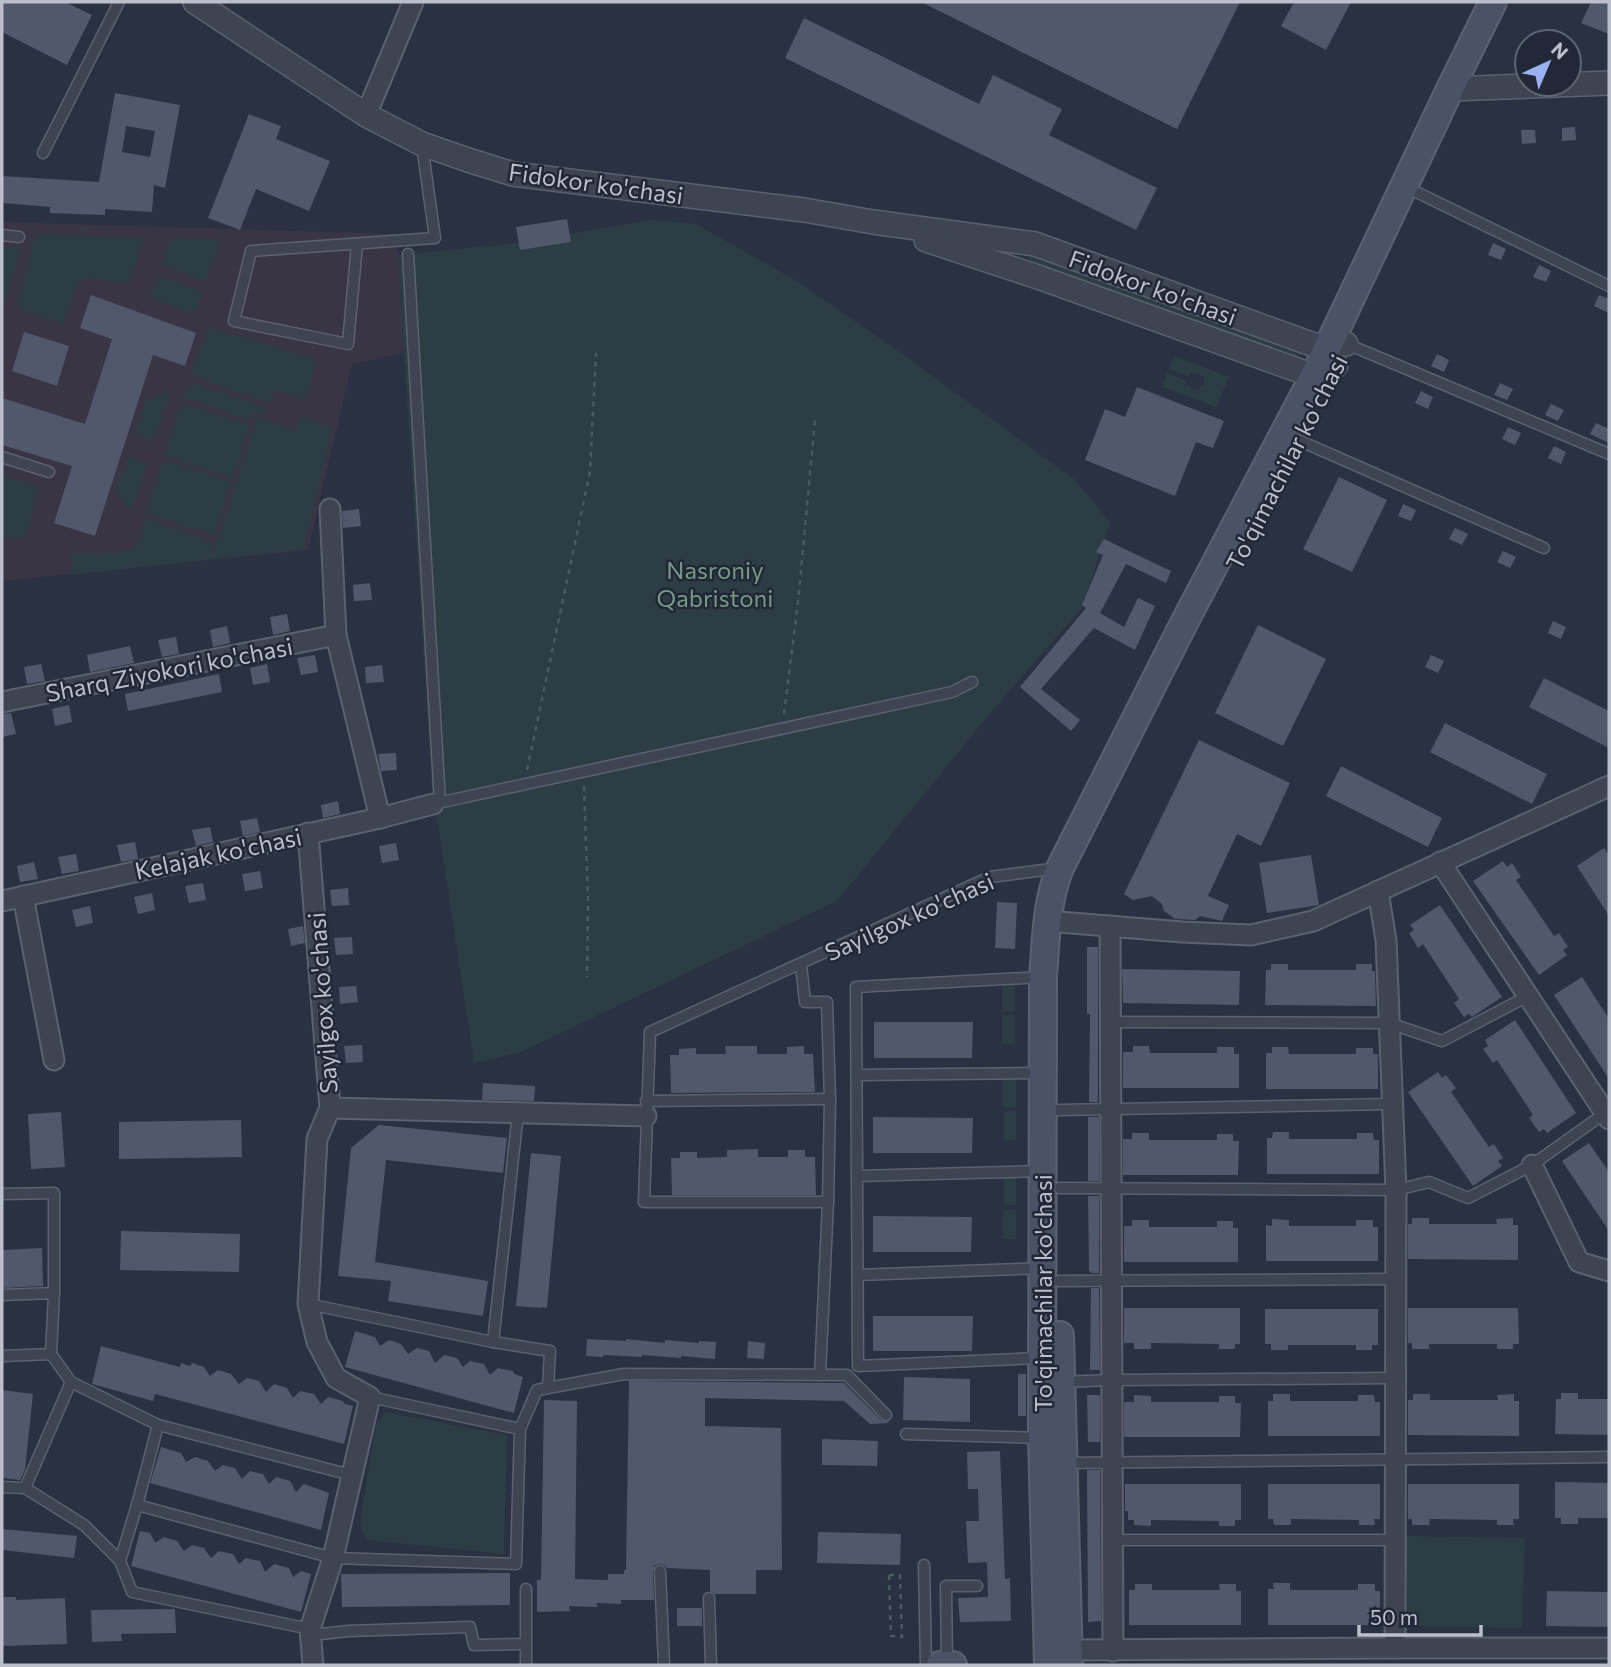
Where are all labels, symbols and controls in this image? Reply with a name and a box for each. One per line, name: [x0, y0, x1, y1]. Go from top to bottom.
north arrow: [1513, 28, 1583, 98]
text: N: [1547, 37, 1573, 64]
street label: Fidokor ko'chasi: [507, 156, 685, 210]
street label: Fidokor ko'chasi: [1065, 243, 1241, 331]
street label: To'qimachilar ko'chasi: [1219, 349, 1353, 575]
park label: Nasroniy Qabristoni: [657, 555, 773, 612]
street label: Sharq Ziyokori ko'chasi: [43, 631, 295, 707]
street label: Kelajak ko'chasi: [132, 821, 304, 885]
street label: Sayilgox ko'chasi: [820, 866, 998, 966]
street label: Sayilgox ko'chasi: [301, 911, 343, 1095]
street label: To'qimachilar ko'chasi: [1028, 1174, 1057, 1412]
scale bar: [1359, 1594, 1482, 1638]
text: 50 m: [1370, 1604, 1418, 1629]

